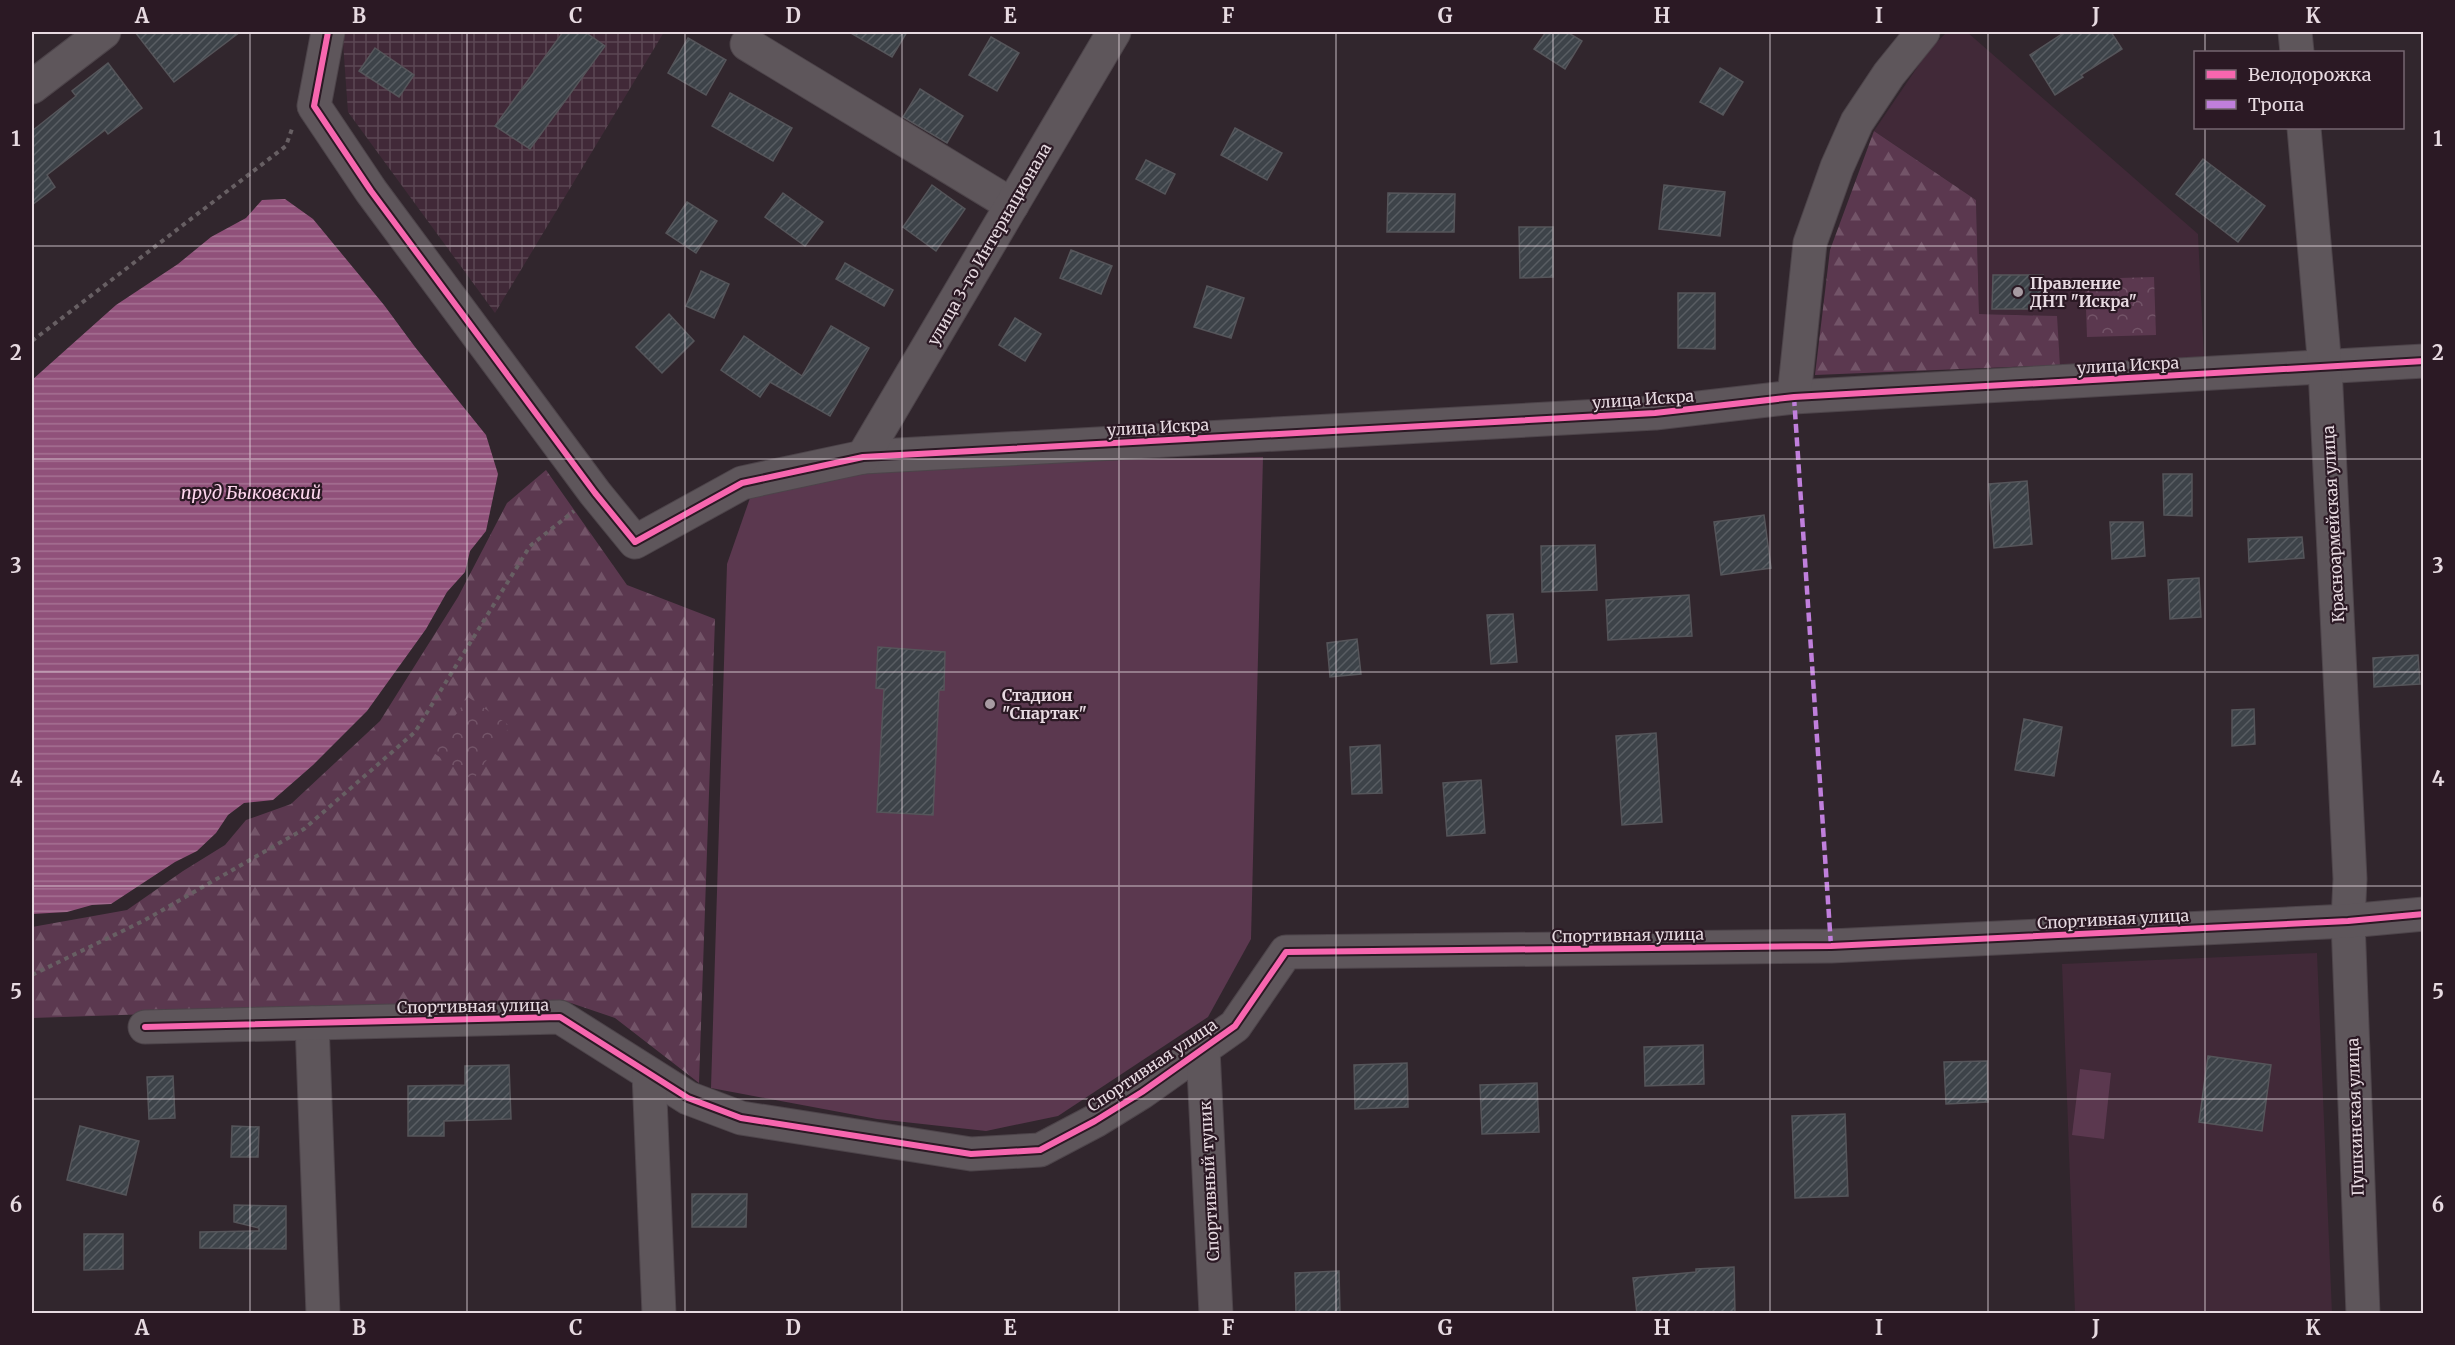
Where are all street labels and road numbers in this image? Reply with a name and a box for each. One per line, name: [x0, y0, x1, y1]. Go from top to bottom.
street label: улица 3-го Интернационала: [923, 139, 1055, 349]
street label: улица Искра: [2076, 352, 2180, 378]
street label: улица Искра: [1591, 385, 1695, 413]
street label: улица Искра: [1106, 414, 1210, 440]
street label: Красноармейская улица: [2318, 425, 2348, 623]
street label: Спортивная улица: [2037, 905, 2190, 933]
street label: Спортивная улица: [1552, 924, 1705, 946]
street label: Спортивная улица: [397, 995, 550, 1017]
street label: Спортивная улица: [1083, 1014, 1221, 1116]
street label: Пушкинская улица: [2342, 1037, 2368, 1196]
street label: Спортивный тупик: [1195, 1100, 1223, 1262]

